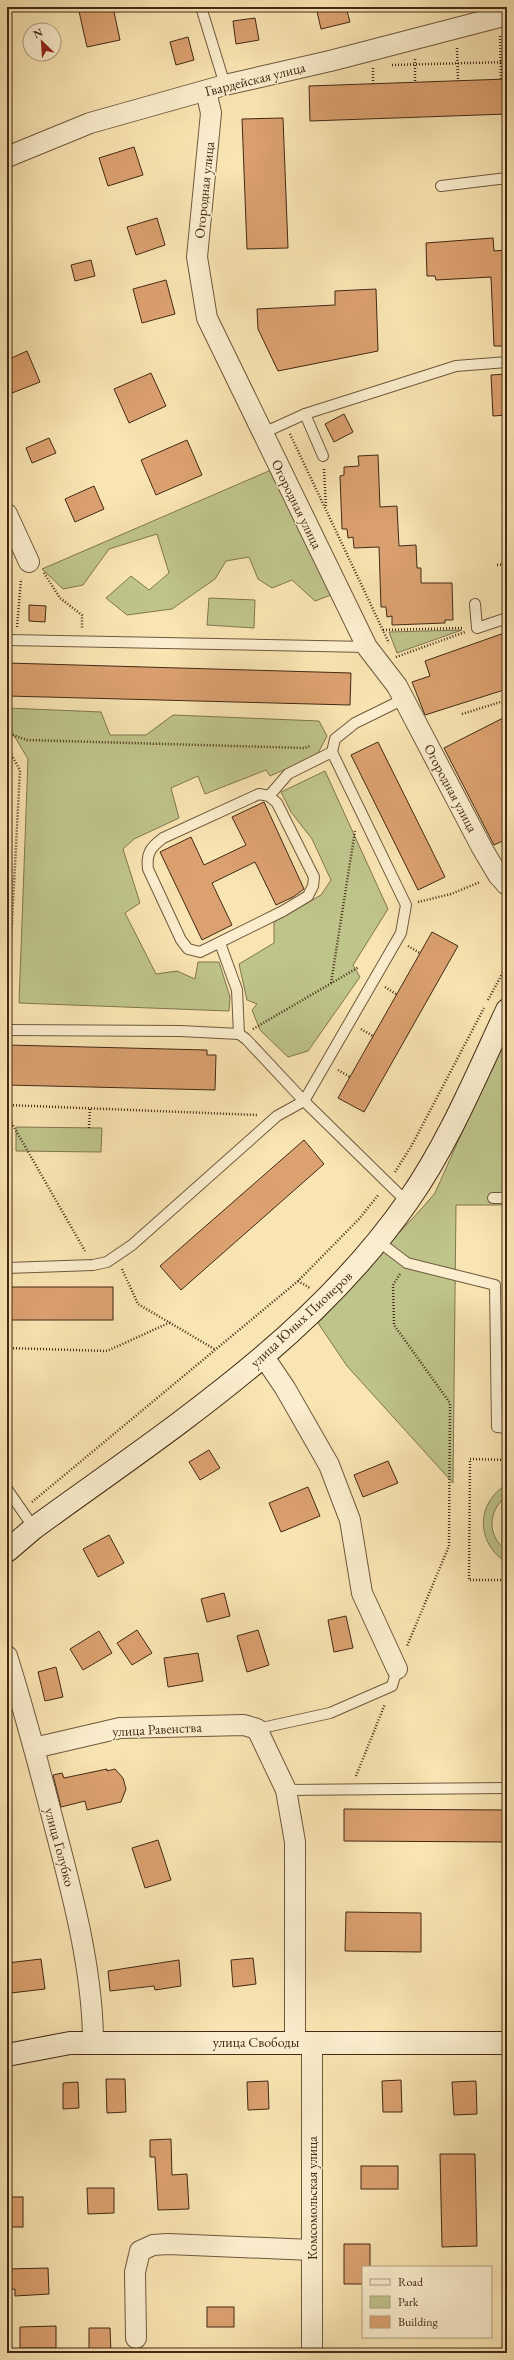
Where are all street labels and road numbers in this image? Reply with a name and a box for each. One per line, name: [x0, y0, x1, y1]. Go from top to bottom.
street label: Гвардейская улица: [203, 58, 307, 100]
street label: Огородная улица: [190, 140, 218, 239]
street label: Огородная улица: [268, 456, 327, 552]
street label: Огородная улица: [420, 741, 482, 836]
street label: улица Юных Пионеров: [246, 1267, 356, 1371]
street label: улица Равенства: [112, 1718, 203, 1740]
street label: улица Голубко: [41, 1806, 79, 1888]
street label: улица Свободы: [213, 2033, 300, 2051]
street label: Комсомольская улица: [303, 2136, 321, 2260]

